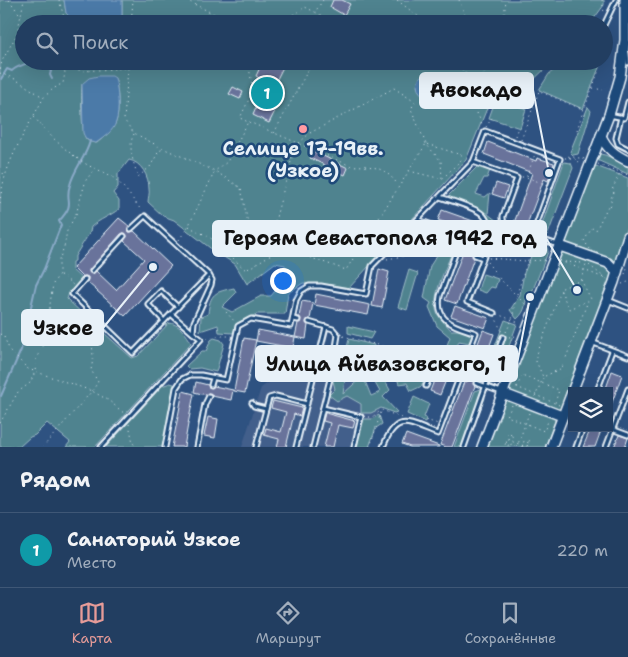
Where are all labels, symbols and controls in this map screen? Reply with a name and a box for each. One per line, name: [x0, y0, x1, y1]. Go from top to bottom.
search box: [15, 15, 613, 70]
icon: search: [33, 29, 61, 57]
text: Поиск: [73, 30, 128, 55]
callout: Авокадо: [420, 73, 533, 108]
pin: 1: [251, 74, 283, 112]
text: Авокадо: [430, 77, 522, 103]
marker: Селище 17-19вв. (Узкое): [297, 123, 309, 135]
place label: Селище 17-19вв. (Узкое): [222, 136, 384, 183]
callout: Героям Севастополя 1942 год: [213, 221, 546, 256]
text: Героям Севастополя 1942 год: [223, 225, 537, 251]
your location: [270, 268, 296, 294]
callout: Узкое: [22, 310, 103, 345]
text: Узкое: [33, 315, 93, 341]
callout: Улица Айвазовского, 1: [256, 346, 517, 381]
text: Улица Айвазовского, 1: [266, 351, 506, 377]
map controls: [568, 387, 613, 432]
button: layers: [568, 387, 613, 432]
text: Рядом: [20, 466, 90, 494]
text: Санаторий Узкое: [67, 527, 241, 552]
text: 1: [32, 540, 40, 561]
text: 220 m: [556, 540, 608, 561]
text: Место: [67, 552, 117, 573]
tab: Карта: [72, 599, 112, 647]
tab: Маршрут: [256, 599, 321, 647]
tab: Сохранённые: [465, 599, 556, 647]

